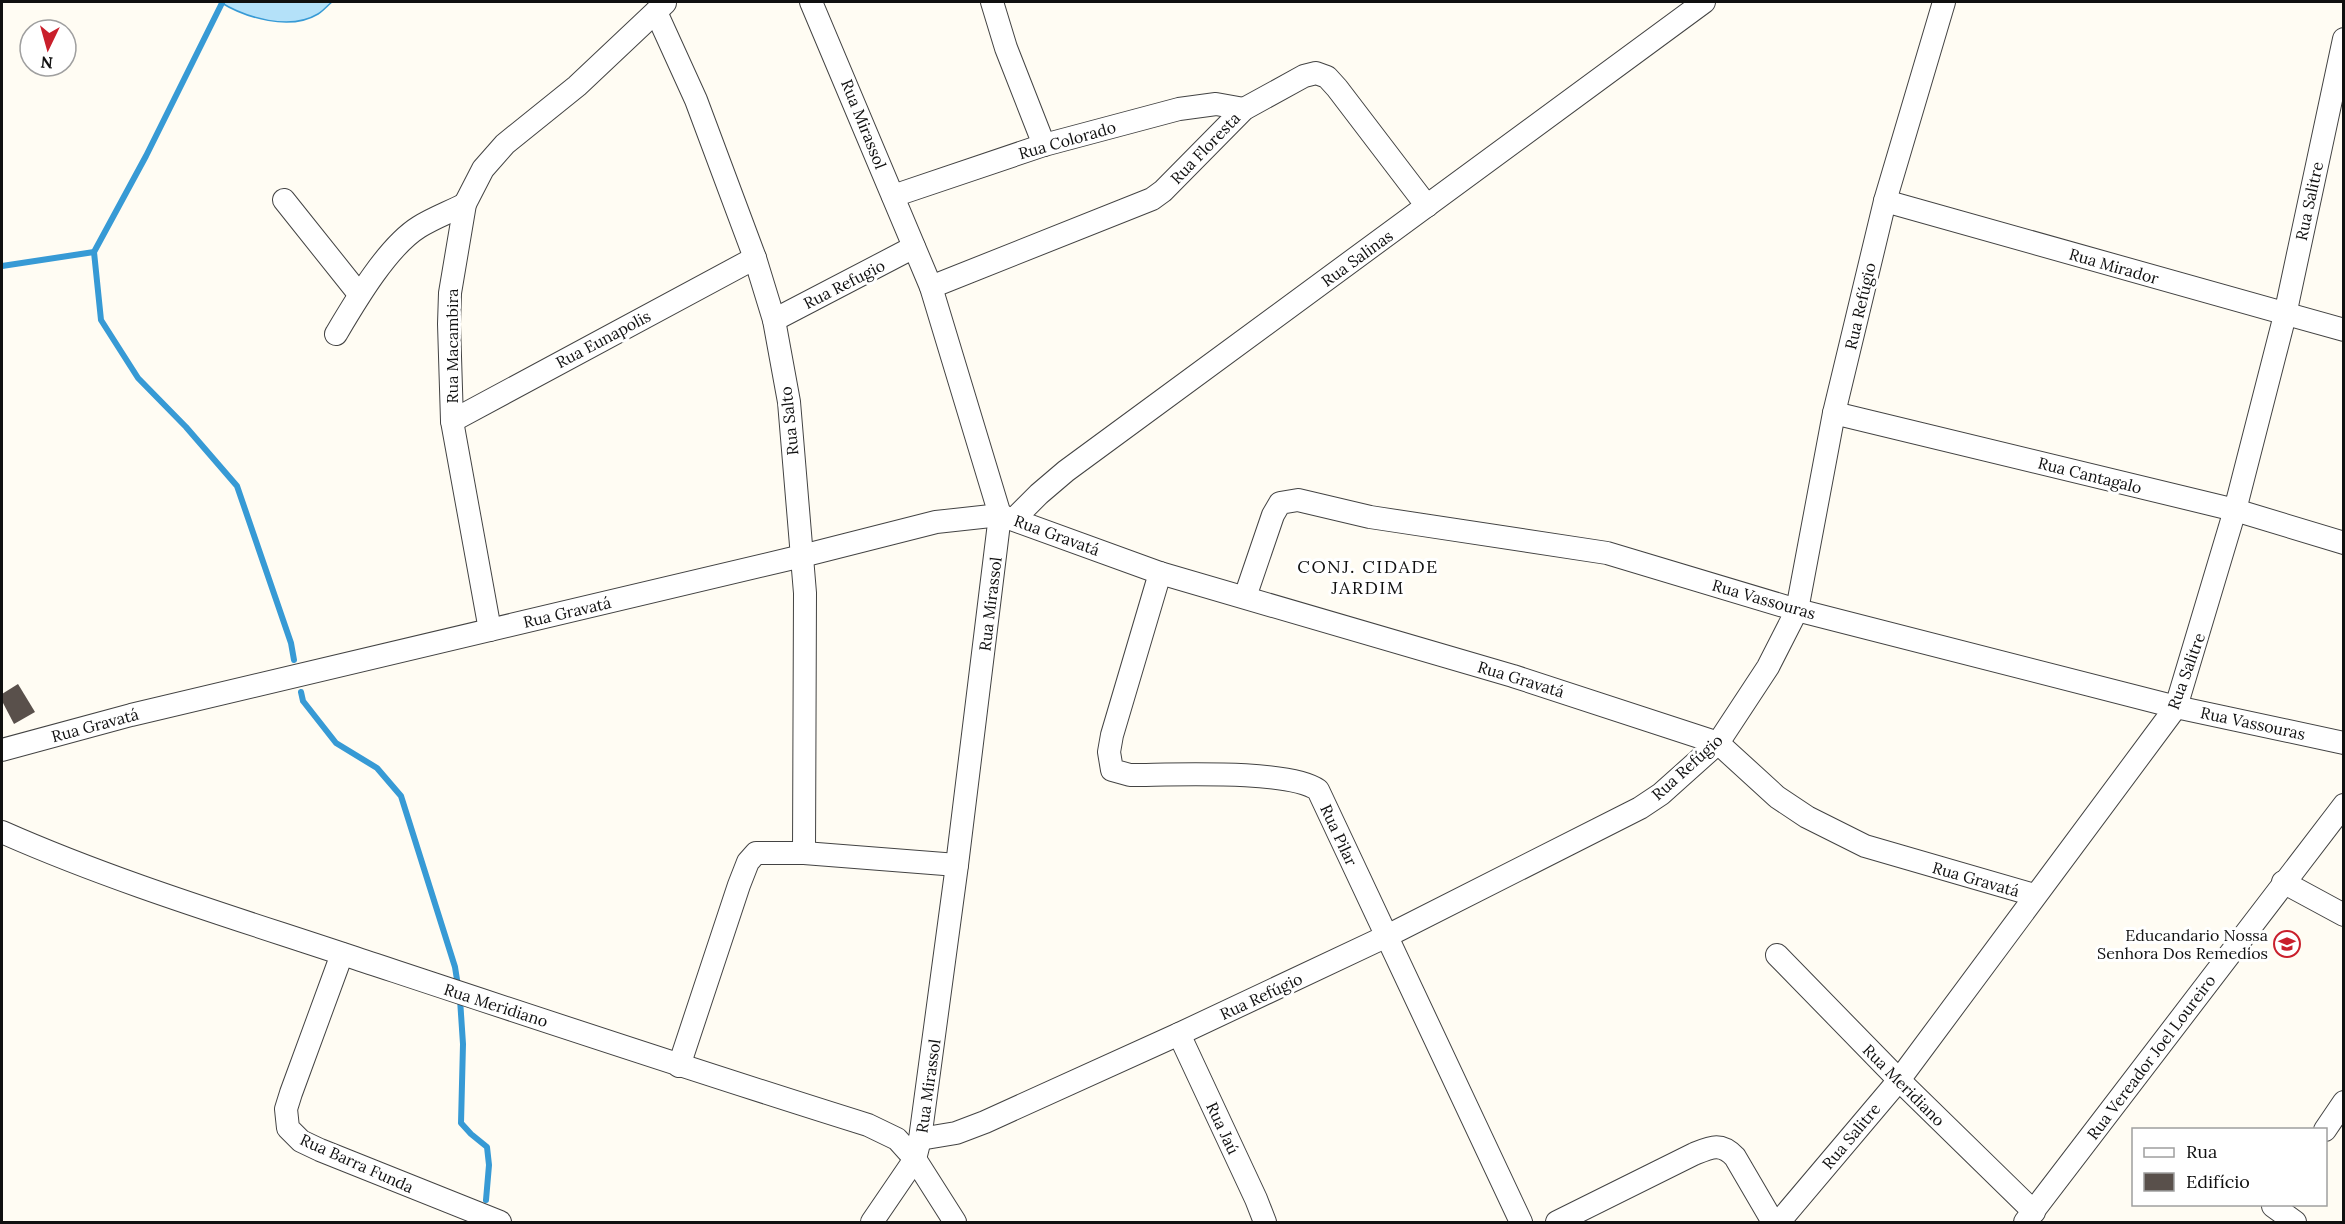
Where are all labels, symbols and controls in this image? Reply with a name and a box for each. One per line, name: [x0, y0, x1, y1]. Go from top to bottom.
north arrow: [18, 18, 78, 78]
text: N: [40, 52, 54, 73]
street label: Rua Mirassol: [837, 76, 891, 172]
street label: Rua Floresta: [1166, 108, 1244, 188]
street label: Rua Colorado: [1016, 117, 1118, 163]
street label: Rua Salitre: [2291, 159, 2327, 242]
street label: Rua Salinas: [1317, 225, 1397, 291]
street label: Rua Mirador: [2067, 244, 2161, 288]
street label: Rua Refugio: [800, 255, 888, 313]
street label: Rua Refúgio: [1840, 261, 1880, 351]
street label: Rua Macambira: [442, 289, 462, 403]
street label: Rua Eunapolis: [552, 306, 654, 372]
street label: Rua Salto: [775, 385, 803, 457]
street label: Rua Cantagalo: [2036, 452, 2144, 498]
street label: Rua Gravatá: [1011, 510, 1103, 560]
district label: CONJ. CIDADE JARDIM: [1297, 555, 1439, 599]
street label: Rua Mirassol: [974, 556, 1006, 652]
street label: Rua Vassouras: [1710, 575, 1818, 623]
street label: Rua Gravatá: [521, 592, 613, 632]
street label: Rua Salitre: [2163, 630, 2209, 712]
street label: Rua Gravatá: [1475, 656, 1567, 702]
street label: Rua Vassouras: [2199, 702, 2307, 744]
street label: Rua Gravatá: [49, 704, 141, 746]
street label: Rua Refúgio: [1647, 730, 1727, 804]
street label: Rua Pilar: [1316, 801, 1362, 869]
street label: Rua Gravatá: [1930, 857, 2022, 901]
place label: Educandario Nossa Senhora Dos Remedios: [2097, 925, 2268, 963]
school or university icon: Educandario Nossa Senhora Dos Remedios: [2272, 929, 2302, 959]
street label: Rua Refúgio: [1217, 968, 1305, 1024]
street label: Rua Vereador Joel Loureiro: [2082, 971, 2220, 1143]
street label: Rua Meridiano: [441, 979, 551, 1031]
street label: Rua Mirassol: [911, 1038, 945, 1134]
street label: Rua Meridiano: [1859, 1040, 1949, 1130]
street label: Rua Jaú: [1202, 1099, 1244, 1158]
street label: Rua Salitre: [1818, 1099, 1885, 1173]
legend: [2132, 1128, 2327, 1206]
street label: Rua Barra Funda: [297, 1129, 417, 1197]
text: Rua: [2186, 1140, 2217, 1163]
text: Edifício: [2186, 1170, 2250, 1193]

